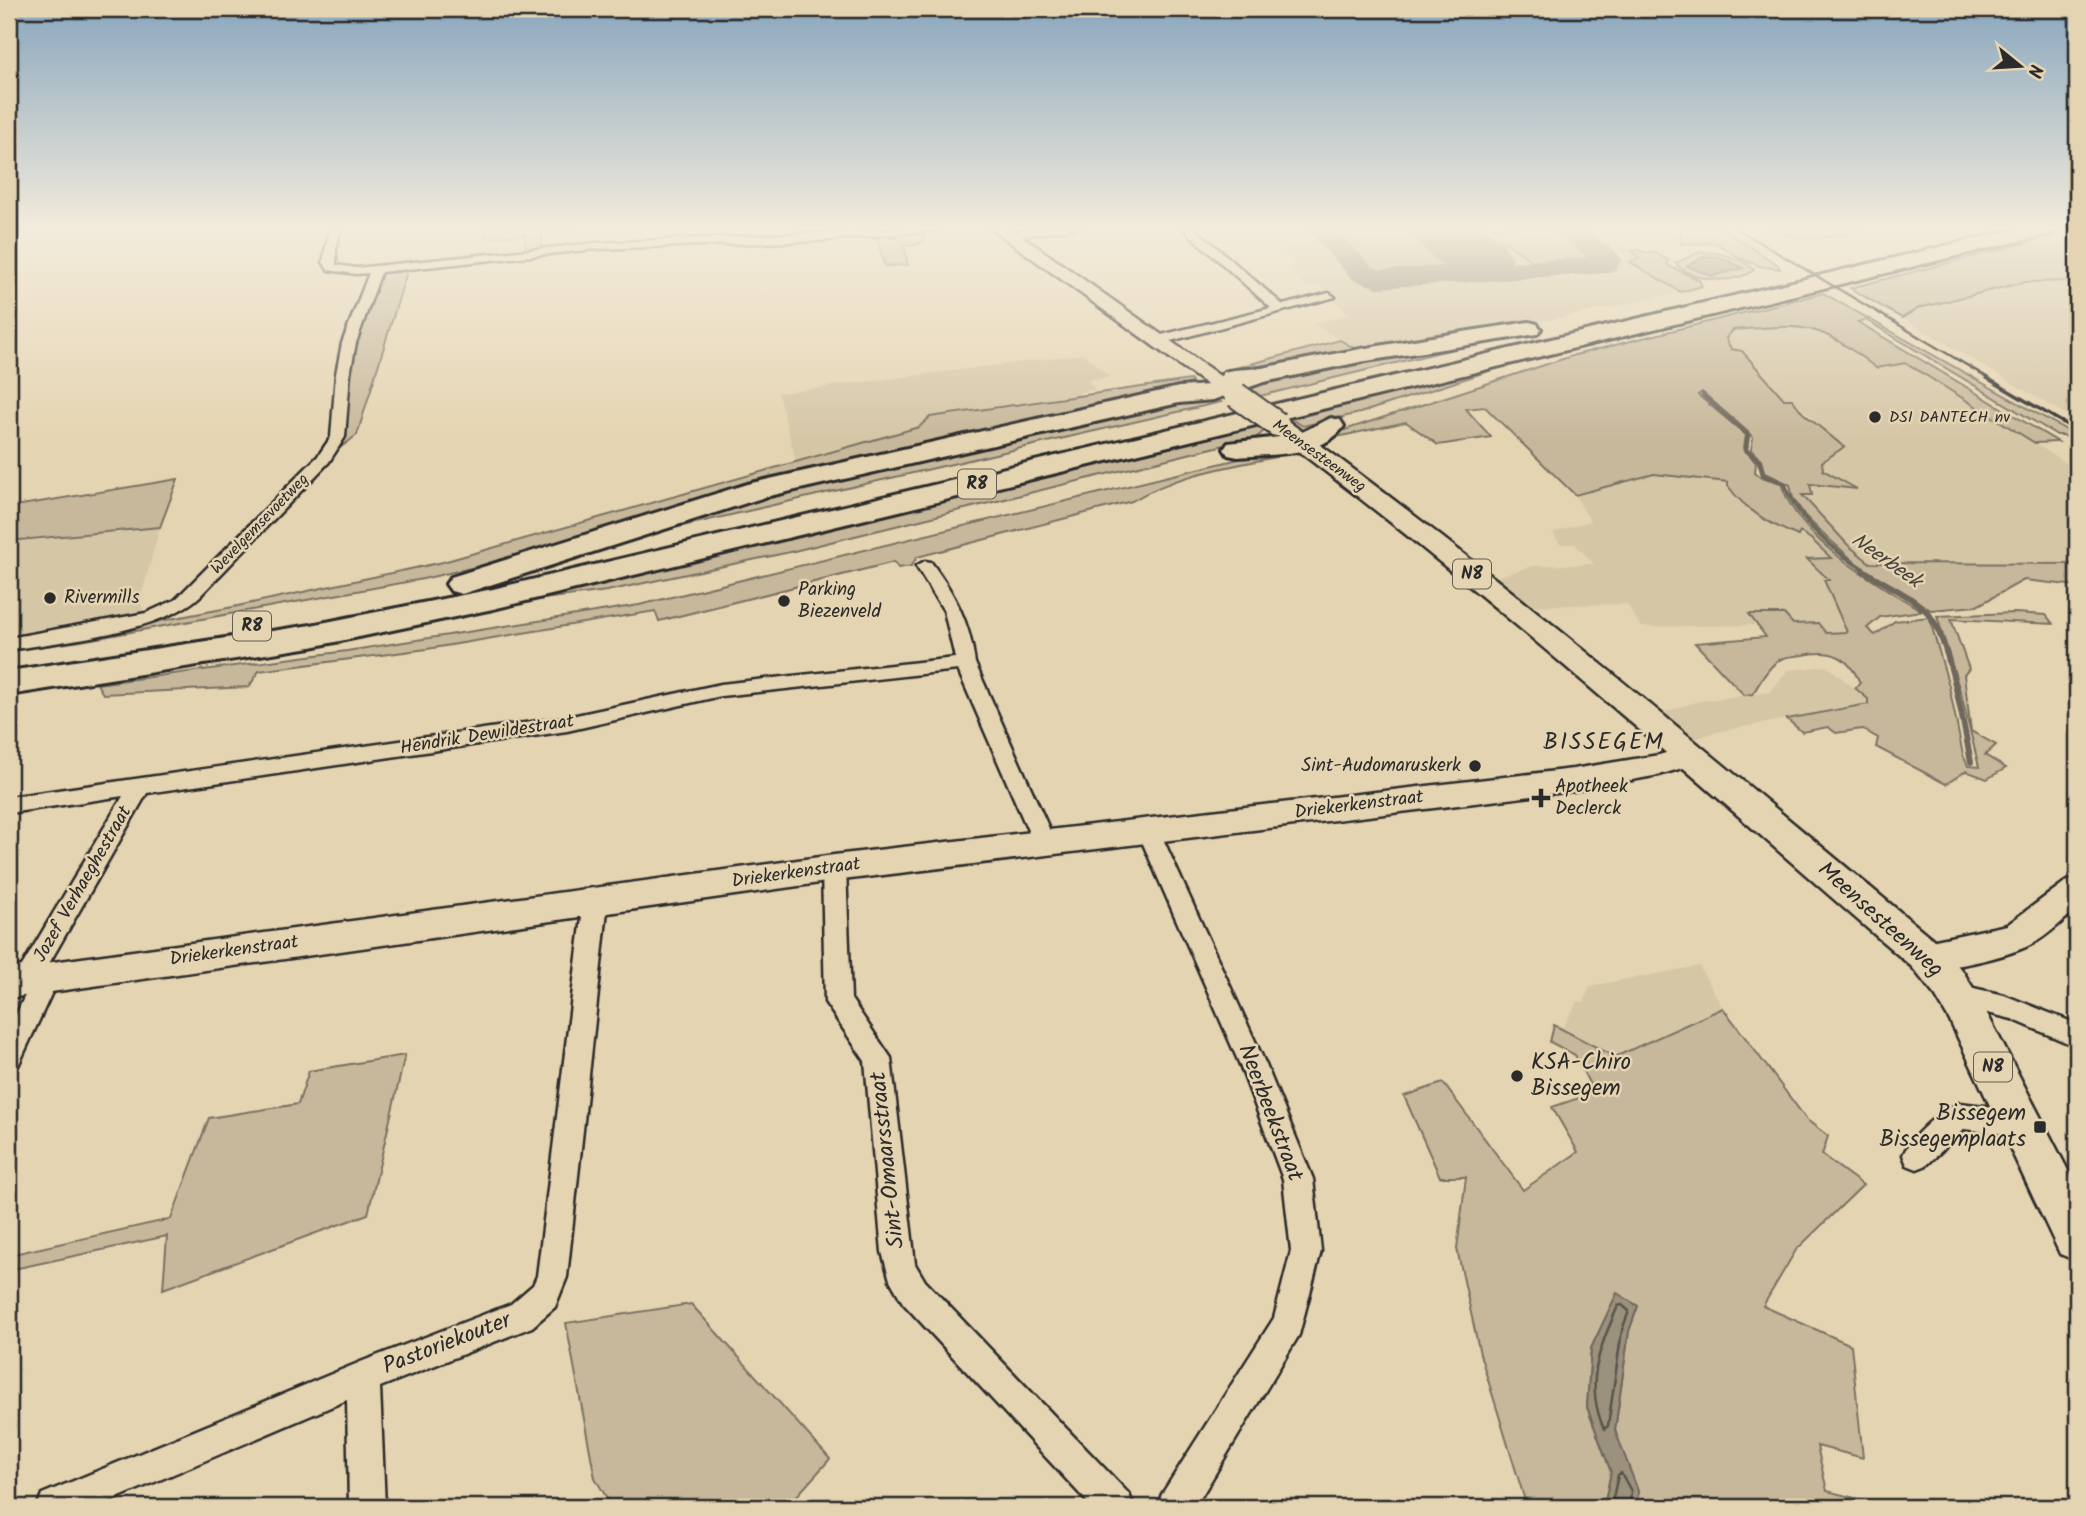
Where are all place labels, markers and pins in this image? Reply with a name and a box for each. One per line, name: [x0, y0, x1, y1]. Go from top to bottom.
place label: DSI DANTECH nv: [1889, 405, 2010, 430]
marker: DSI DANTECH nv: [1867, 409, 1883, 425]
place label: Parking Biezenveld: [798, 575, 881, 627]
place label: Rivermills: [64, 583, 140, 613]
marker: Rivermills: [42, 590, 58, 606]
marker: Parking Biezenveld: [776, 593, 792, 609]
place label: Sint-Audomaruskerk: [1301, 751, 1461, 781]
marker: Sint-Audomaruskerk: [1467, 758, 1483, 774]
place label: Apotheek Declerck: [1555, 772, 1628, 824]
marker: Apotheek Declerck: [1533, 790, 1549, 806]
place label: KSA-Chiro Bissegem: [1531, 1045, 1631, 1107]
marker: KSA-Chiro Bissegem: [1509, 1068, 1525, 1084]
place label: Bissegem Bissegemplaats: [1879, 1096, 2026, 1158]
marker: Bissegem Bissegemplaats: [2032, 1119, 2048, 1135]

